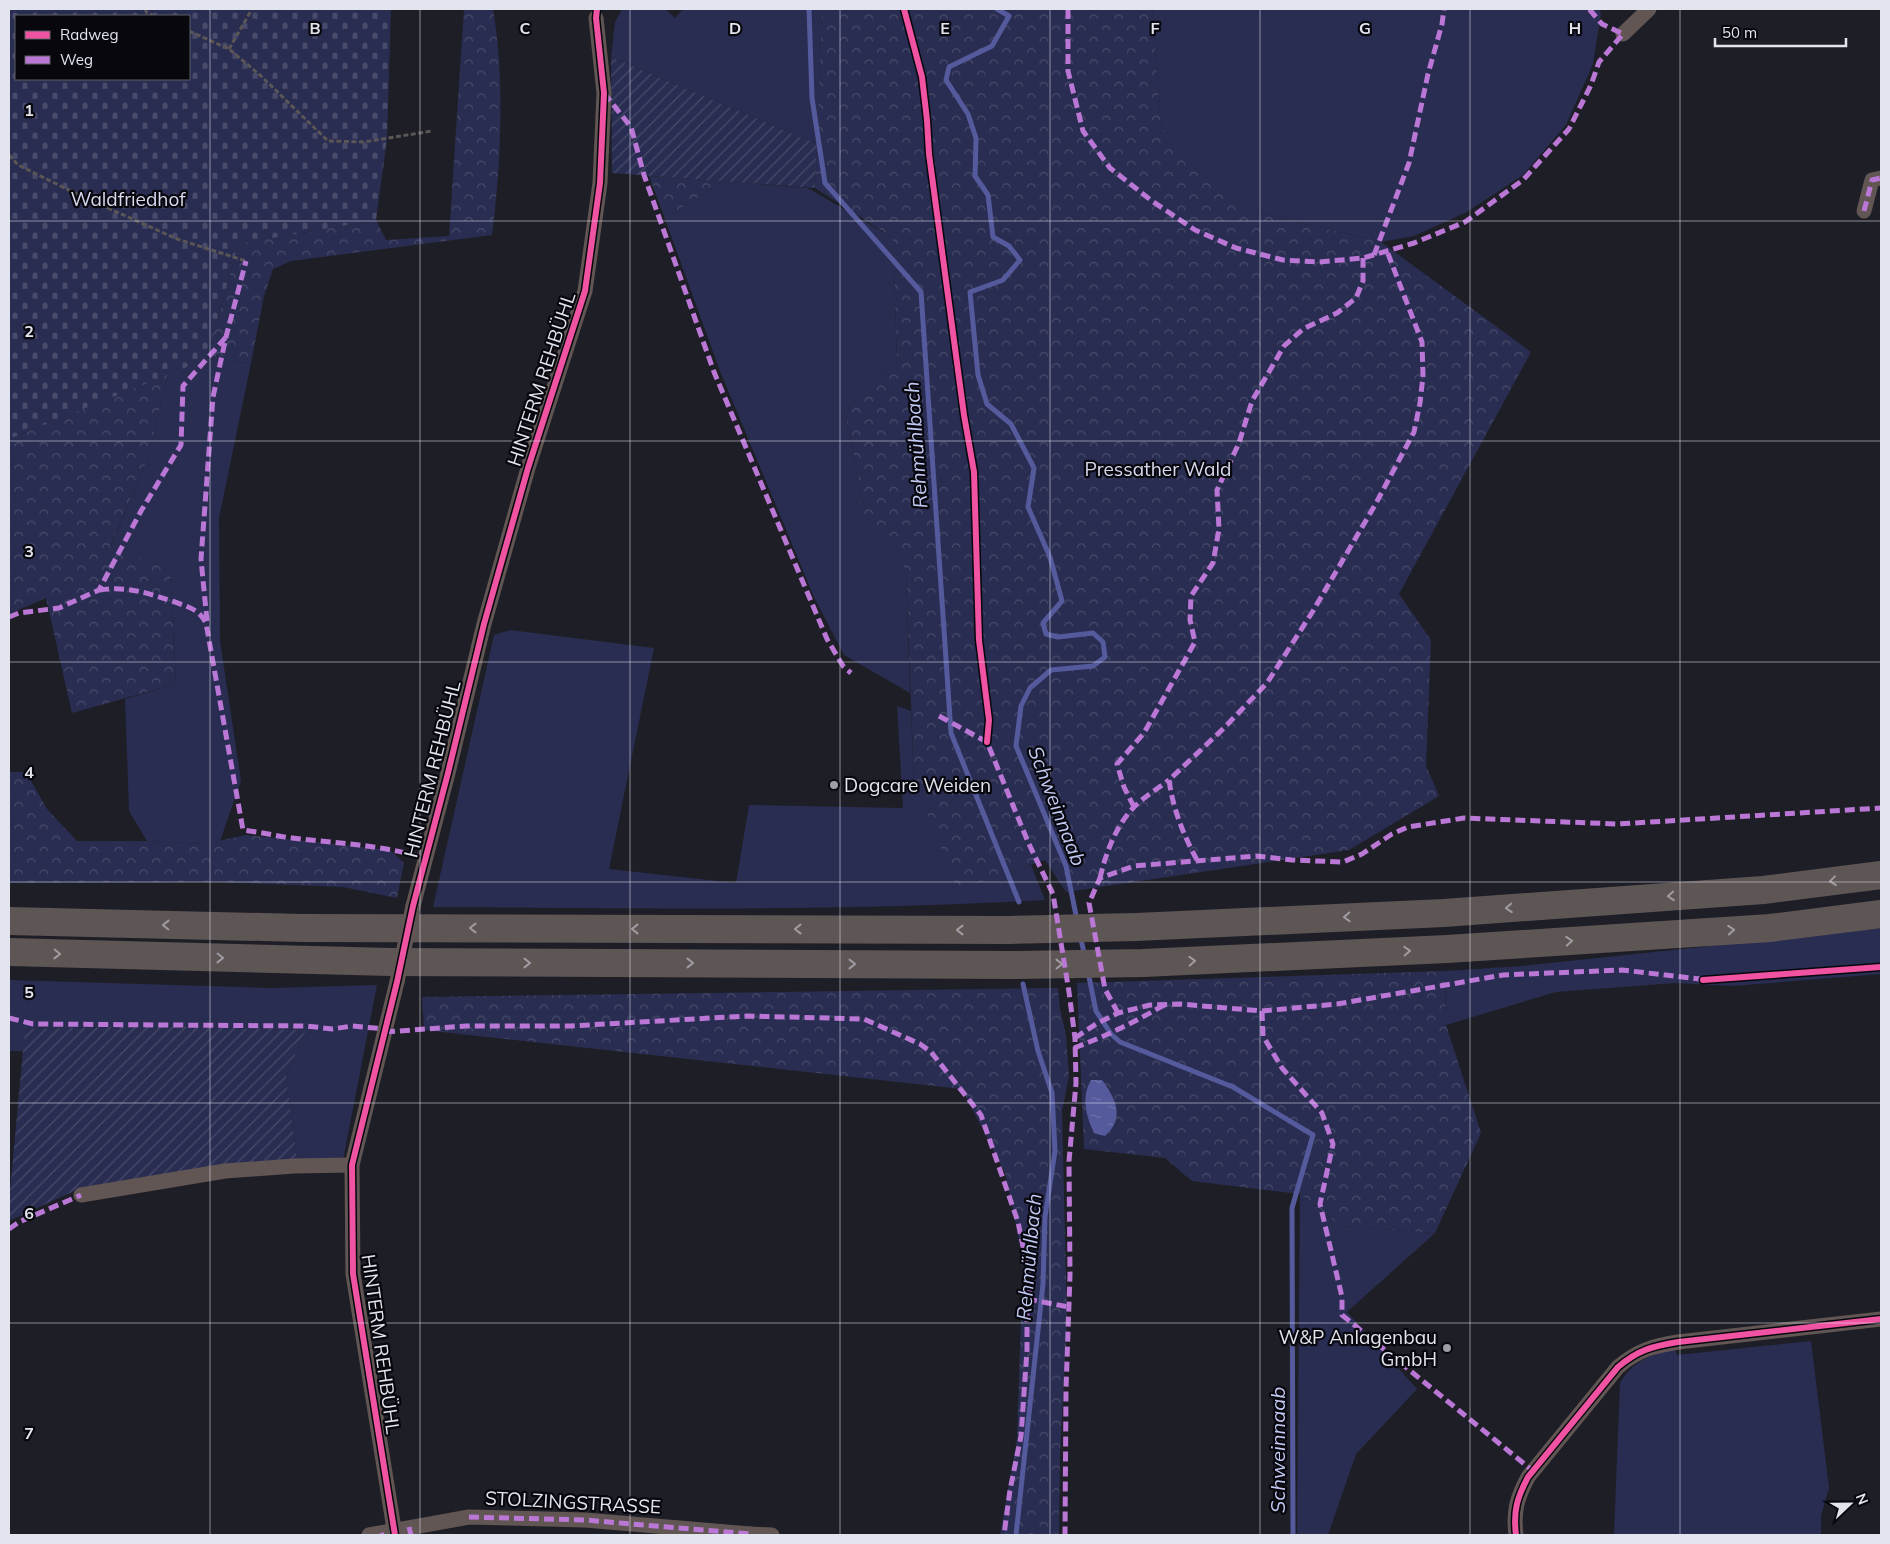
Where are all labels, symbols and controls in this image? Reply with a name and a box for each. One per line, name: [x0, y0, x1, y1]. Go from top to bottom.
legend: [15, 15, 190, 80]
scale bar: [1715, 15, 1846, 47]
text: B: [309, 18, 321, 38]
text: C: [520, 18, 531, 38]
text: D: [729, 18, 741, 38]
text: E: [940, 18, 950, 38]
text: F: [1150, 18, 1160, 38]
text: G: [1359, 18, 1371, 38]
text: H: [1569, 18, 1581, 38]
text: 50 m: [1722, 23, 1757, 42]
text: Radweg: [60, 25, 118, 44]
text: Weg: [60, 50, 93, 69]
text: 1: [24, 100, 34, 120]
park label: Waldfriedhof: [70, 187, 186, 211]
street label: HINTERM REHBÜHL: [502, 288, 581, 469]
text: 2: [24, 321, 34, 341]
water label: Rehmühlbach: [899, 381, 932, 509]
park label: Pressather Wald: [1085, 457, 1231, 481]
text: 3: [24, 541, 34, 561]
street label: HINTERM REHBÜHL: [398, 678, 466, 860]
water label: Schweinnaab: [1023, 742, 1092, 869]
text: 4: [24, 762, 34, 782]
place label: Dogcare Weiden: [844, 773, 991, 797]
marker: Dogcare Weiden: [828, 779, 840, 791]
one-way arrow: [1829, 875, 1837, 886]
one-way arrow: [1667, 891, 1675, 902]
one-way arrow: [1505, 902, 1513, 913]
one-way arrow: [1343, 912, 1351, 923]
one-way arrow: [162, 919, 170, 930]
one-way arrow: [468, 923, 476, 933]
one-way arrow: [631, 924, 638, 934]
one-way arrow: [793, 924, 801, 934]
one-way arrow: [956, 925, 964, 935]
one-way arrow: [1727, 925, 1735, 936]
one-way arrow: [1565, 936, 1573, 947]
one-way arrow: [1403, 946, 1411, 956]
one-way arrow: [54, 948, 62, 959]
one-way arrow: [216, 952, 224, 963]
one-way arrow: [1188, 955, 1196, 966]
one-way arrow: [524, 958, 531, 968]
one-way arrow: [686, 958, 694, 968]
one-way arrow: [848, 959, 856, 969]
one-way arrow: [1056, 959, 1064, 969]
text: 5: [24, 982, 34, 1002]
water label: Rehmühlbach: [1010, 1192, 1047, 1322]
text: 6: [24, 1203, 34, 1223]
street label: HINTERM REHBÜHL: [356, 1253, 406, 1436]
place label: W&P Anlagenbau GmbH: [1279, 1325, 1437, 1371]
marker: W&P Anlagenbau GmbH: [1441, 1342, 1453, 1354]
water label: Schweinnaab: [1265, 1387, 1290, 1513]
text: 7: [24, 1423, 34, 1443]
north arrow: [1825, 1479, 1875, 1529]
street label: STOLZINGSTRASSE: [484, 1485, 662, 1519]
text: N: [1852, 1491, 1872, 1507]

